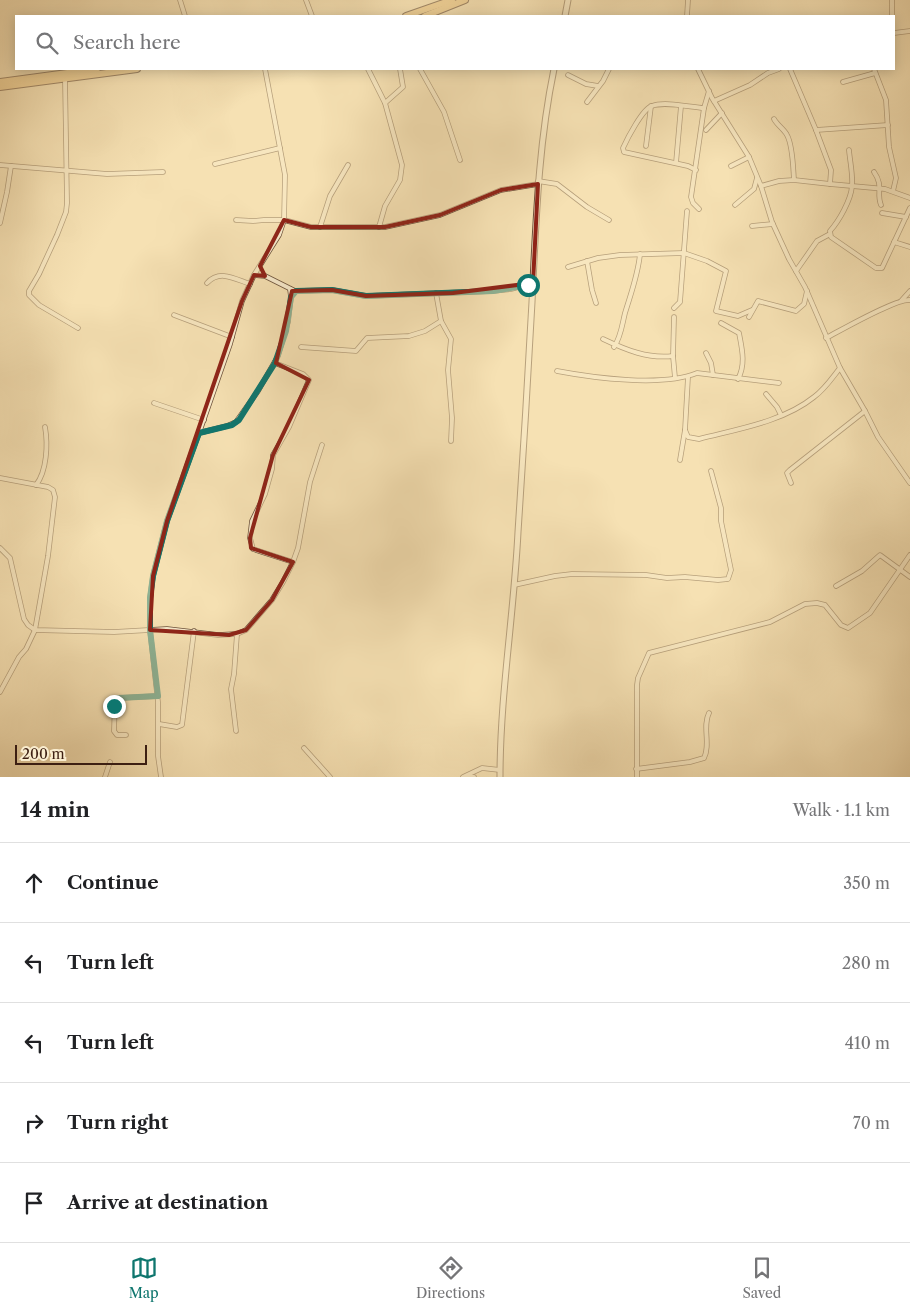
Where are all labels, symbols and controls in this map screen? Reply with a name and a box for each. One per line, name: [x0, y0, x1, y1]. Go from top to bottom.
search box: [15, 15, 895, 70]
icon: search: [33, 29, 61, 57]
text: Search here: [73, 31, 181, 54]
route start: [517, 274, 540, 297]
route end: [103, 695, 126, 718]
scale bar: [15, 742, 148, 765]
text: 200 m: [22, 745, 65, 763]
text: 14 min: [20, 797, 90, 822]
text: Walk · 1.1 km: [793, 800, 890, 820]
icon: ahead: [20, 869, 48, 897]
text: Continue: [67, 871, 159, 894]
text: 350 m: [843, 873, 890, 893]
icon: left: [20, 949, 48, 977]
text: Turn left: [67, 951, 154, 974]
text: 280 m: [842, 953, 890, 973]
icon: left: [20, 1029, 48, 1057]
text: Turn left: [67, 1031, 154, 1054]
text: 410 m: [845, 1033, 890, 1053]
icon: right: [20, 1109, 48, 1137]
text: Turn right: [67, 1111, 168, 1134]
text: 70 m: [853, 1113, 890, 1133]
icon: arrive: [20, 1189, 48, 1217]
text: Arrive at destination: [67, 1191, 268, 1214]
tab: Map: [129, 1254, 159, 1302]
tab: Directions: [416, 1254, 485, 1302]
tab: Saved: [742, 1254, 781, 1302]

